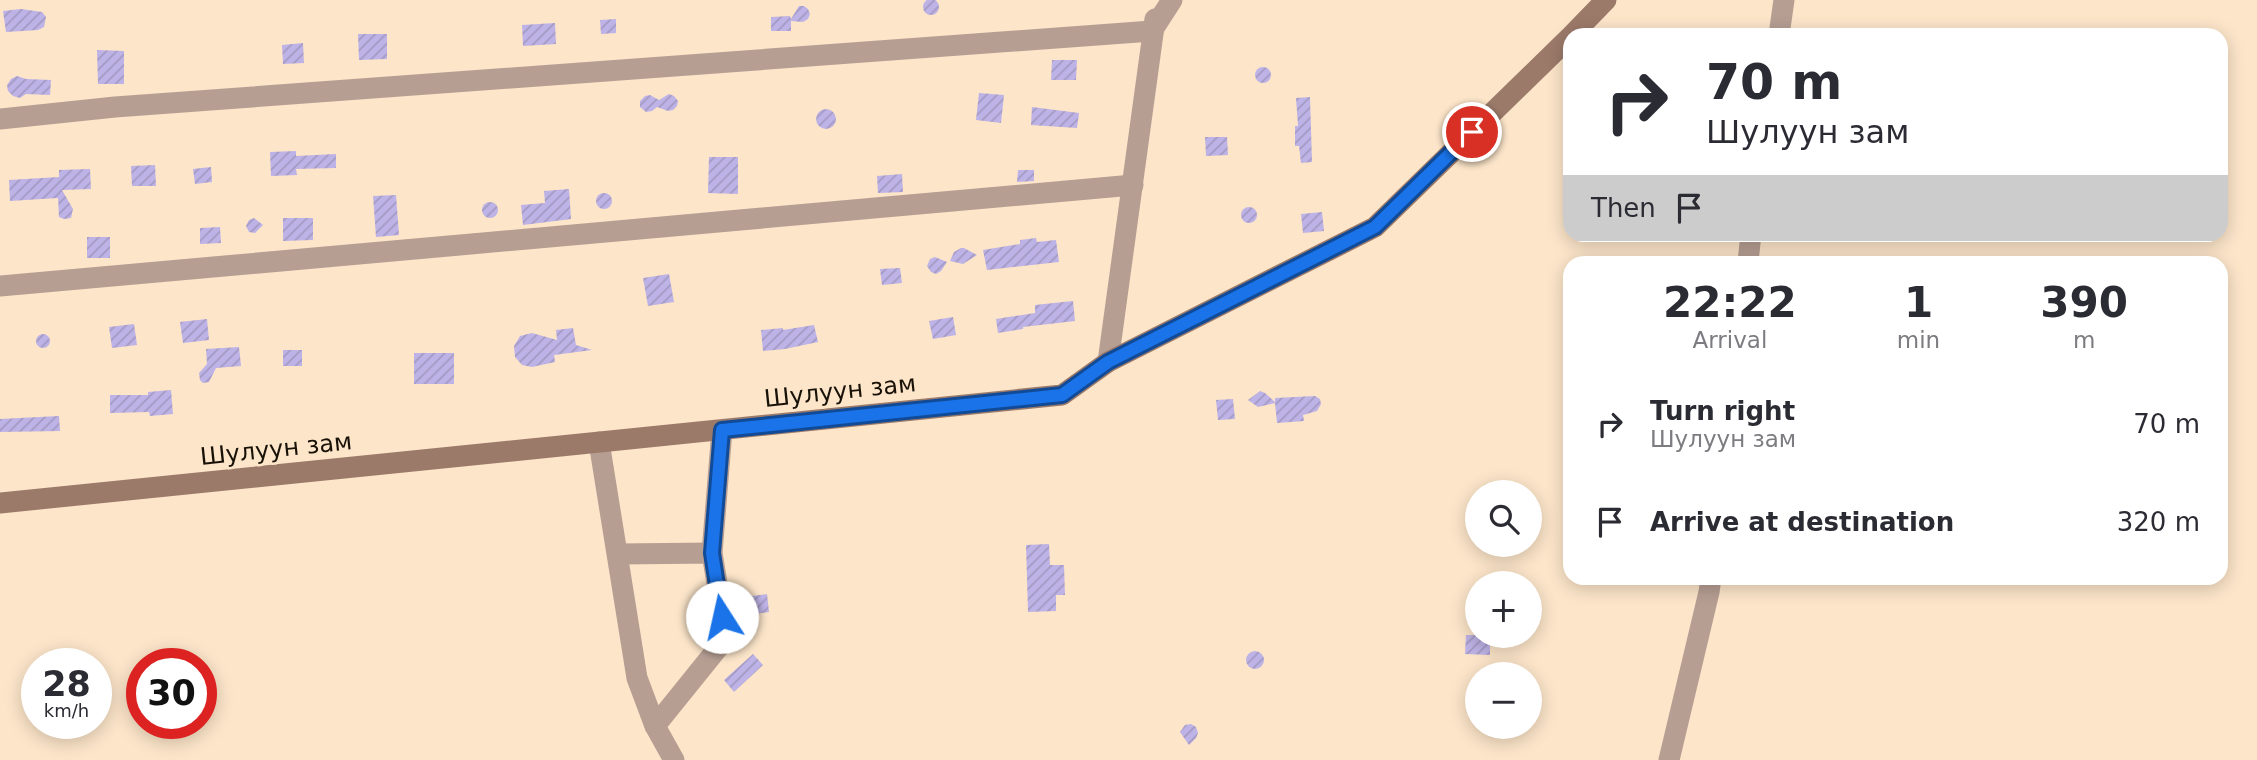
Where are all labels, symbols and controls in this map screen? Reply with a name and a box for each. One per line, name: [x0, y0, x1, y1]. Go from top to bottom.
text: 70 m: [1706, 54, 1842, 111]
icon: right: [1591, 56, 1682, 147]
pin: [1442, 102, 1502, 162]
icon: arrive: [1453, 113, 1491, 151]
text: Шулуун зам: [1706, 113, 1909, 151]
icon: arrive: [1670, 189, 1708, 227]
text: Then: [1591, 193, 1656, 223]
text: 22:22: [1663, 278, 1797, 327]
text: 1: [1904, 278, 1933, 327]
text: 390: [2040, 278, 2128, 327]
text: Arrival: [1693, 327, 1767, 353]
text: min: [1897, 327, 1940, 353]
text: m: [2073, 327, 2095, 353]
street label: Шулуун зам: [763, 369, 917, 413]
text: Turn right: [1650, 396, 1795, 426]
icon: right: [1591, 405, 1629, 443]
text: 70 m: [2133, 409, 2200, 439]
text: Шулуун зам: [1650, 426, 1796, 452]
street label: Шулуун зам: [199, 427, 353, 471]
map controls: [1465, 480, 1542, 739]
button: search: [1465, 480, 1542, 557]
icon: arrive: [1591, 503, 1629, 541]
text: Arrive at destination: [1650, 507, 1954, 537]
text: 320 m: [2117, 507, 2200, 537]
button: +: [1465, 571, 1542, 648]
position arrow: [685, 580, 759, 654]
speed limit sign: 30: [126, 648, 217, 739]
button: −: [1465, 662, 1542, 739]
text: 28: [42, 664, 91, 704]
text: km/h: [44, 700, 89, 721]

